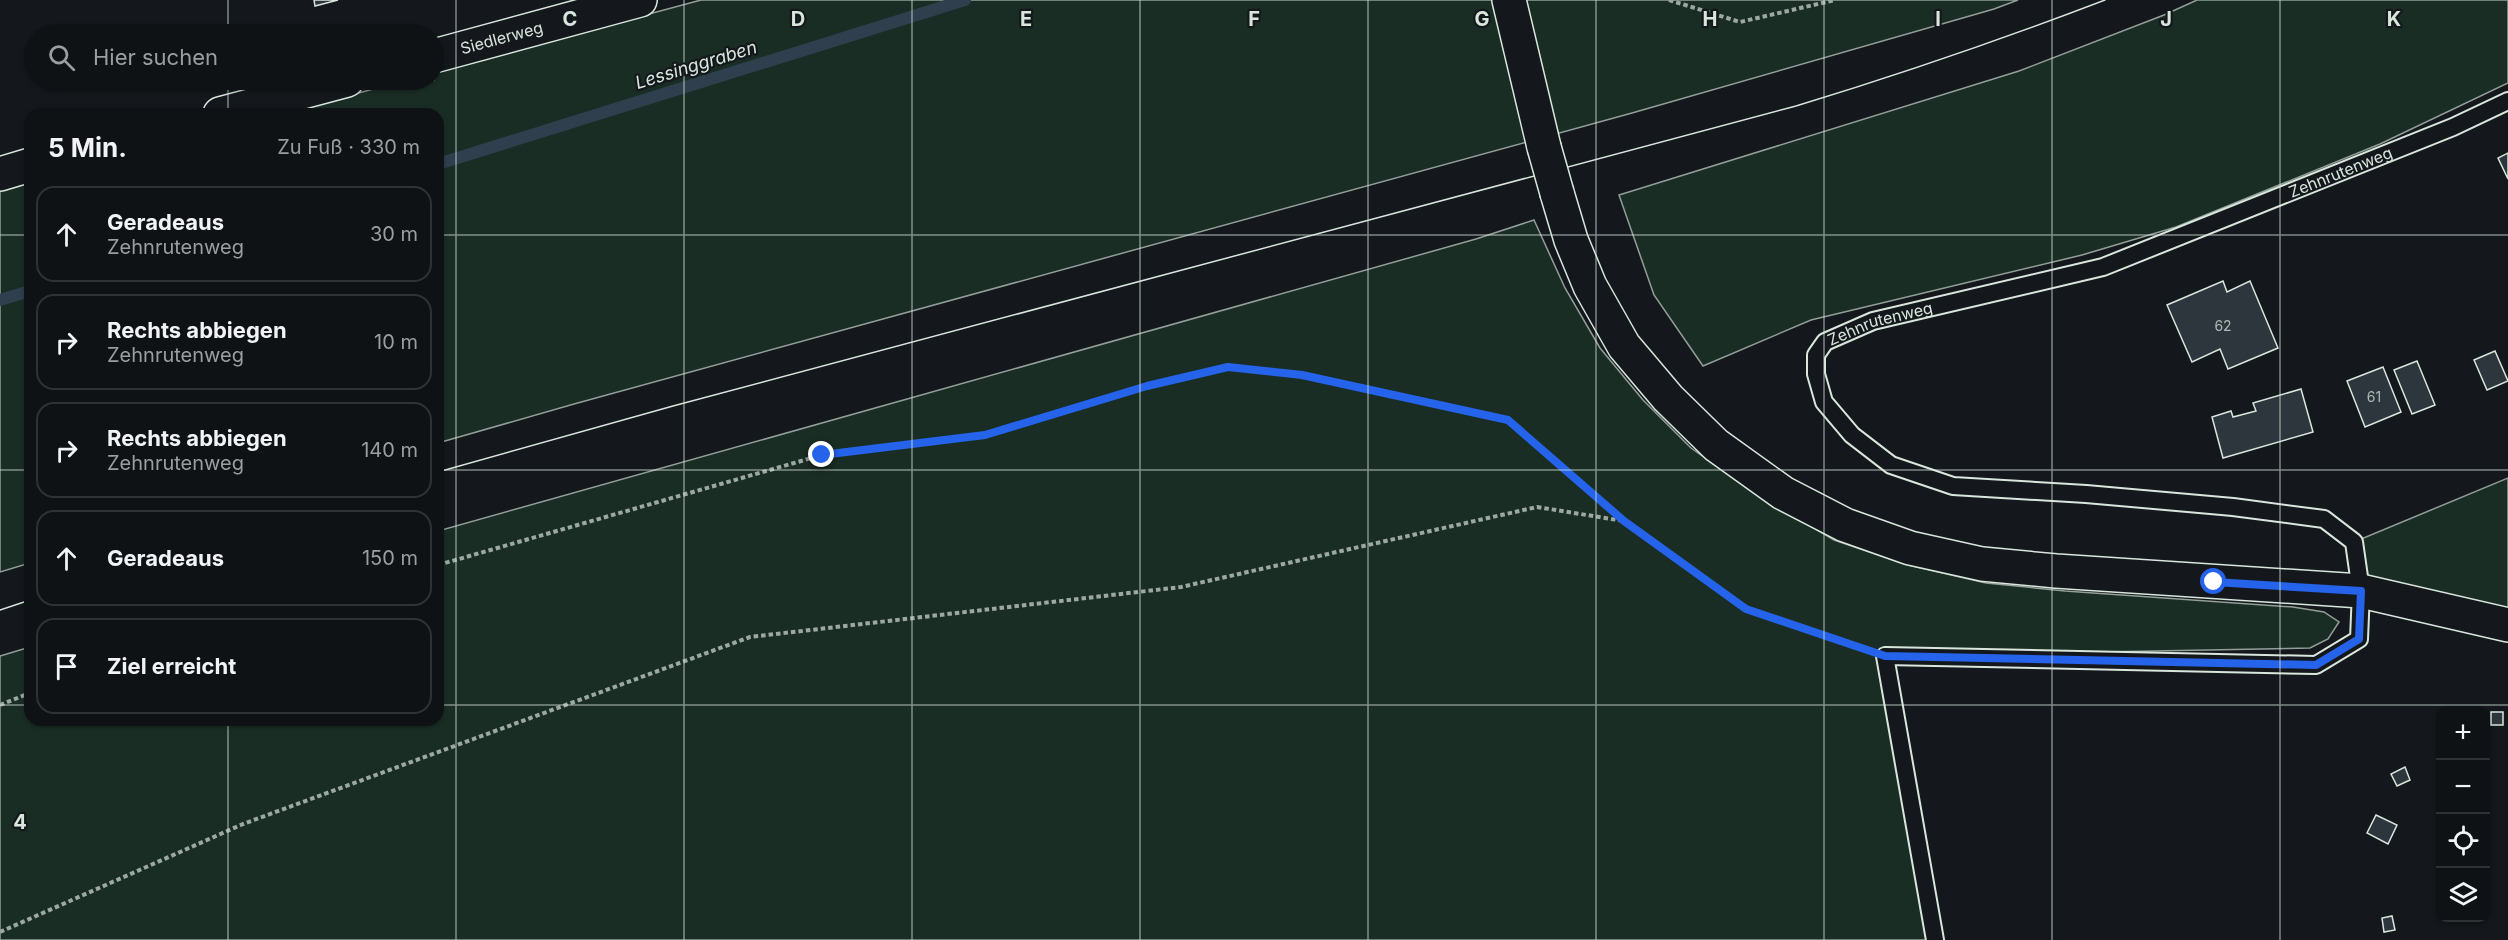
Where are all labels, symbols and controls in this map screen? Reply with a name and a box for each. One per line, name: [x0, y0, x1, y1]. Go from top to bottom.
text: C: [563, 7, 577, 31]
text: D: [791, 7, 805, 31]
text: E: [1020, 7, 1032, 31]
text: F: [1248, 7, 1260, 31]
text: G: [1474, 7, 1490, 31]
text: H: [1703, 7, 1717, 31]
text: I: [1935, 7, 1941, 31]
text: J: [2160, 7, 2172, 31]
text: K: [2387, 7, 2401, 31]
street label: Siedlerweg: [458, 17, 545, 58]
search box: [24, 24, 444, 90]
water label: Lessinggraben: [632, 36, 759, 93]
icon: search: [45, 41, 78, 74]
text: Hier suchen: [93, 44, 218, 70]
text: 5 Min.: [48, 132, 127, 163]
text: Zu Fuß · 330 m: [277, 135, 420, 159]
street label: Zehnrutenweg: [2286, 142, 2395, 202]
text: Geradeaus: [107, 209, 224, 235]
icon: ahead: [50, 218, 83, 251]
text: 30 m: [370, 222, 418, 246]
text: Zehnrutenweg: [107, 235, 244, 259]
street label: Zehnrutenweg: [1824, 297, 1935, 350]
text: Rechts abbiegen: [107, 317, 287, 343]
house number: 62: [2214, 317, 2232, 334]
icon: right: [50, 326, 83, 359]
text: 10 m: [374, 330, 418, 354]
text: Zehnrutenweg: [107, 343, 244, 367]
house number: 61: [2367, 388, 2381, 405]
text: Rechts abbiegen: [107, 425, 287, 451]
icon: right: [50, 434, 83, 467]
text: 140 m: [361, 438, 418, 462]
route end: [808, 441, 834, 467]
text: Zehnrutenweg: [107, 451, 244, 475]
icon: ahead: [50, 542, 83, 575]
text: Geradeaus: [107, 545, 224, 571]
text: 150 m: [362, 546, 418, 570]
route start: [2200, 568, 2226, 594]
icon: arrive: [50, 650, 83, 683]
text: Ziel erreicht: [107, 653, 236, 679]
map controls: [2436, 706, 2490, 922]
button: +: [2436, 706, 2490, 760]
button: −: [2436, 760, 2490, 814]
text: 4: [13, 810, 27, 834]
button: locate: [2436, 814, 2490, 868]
button: layers: [2436, 868, 2490, 922]

